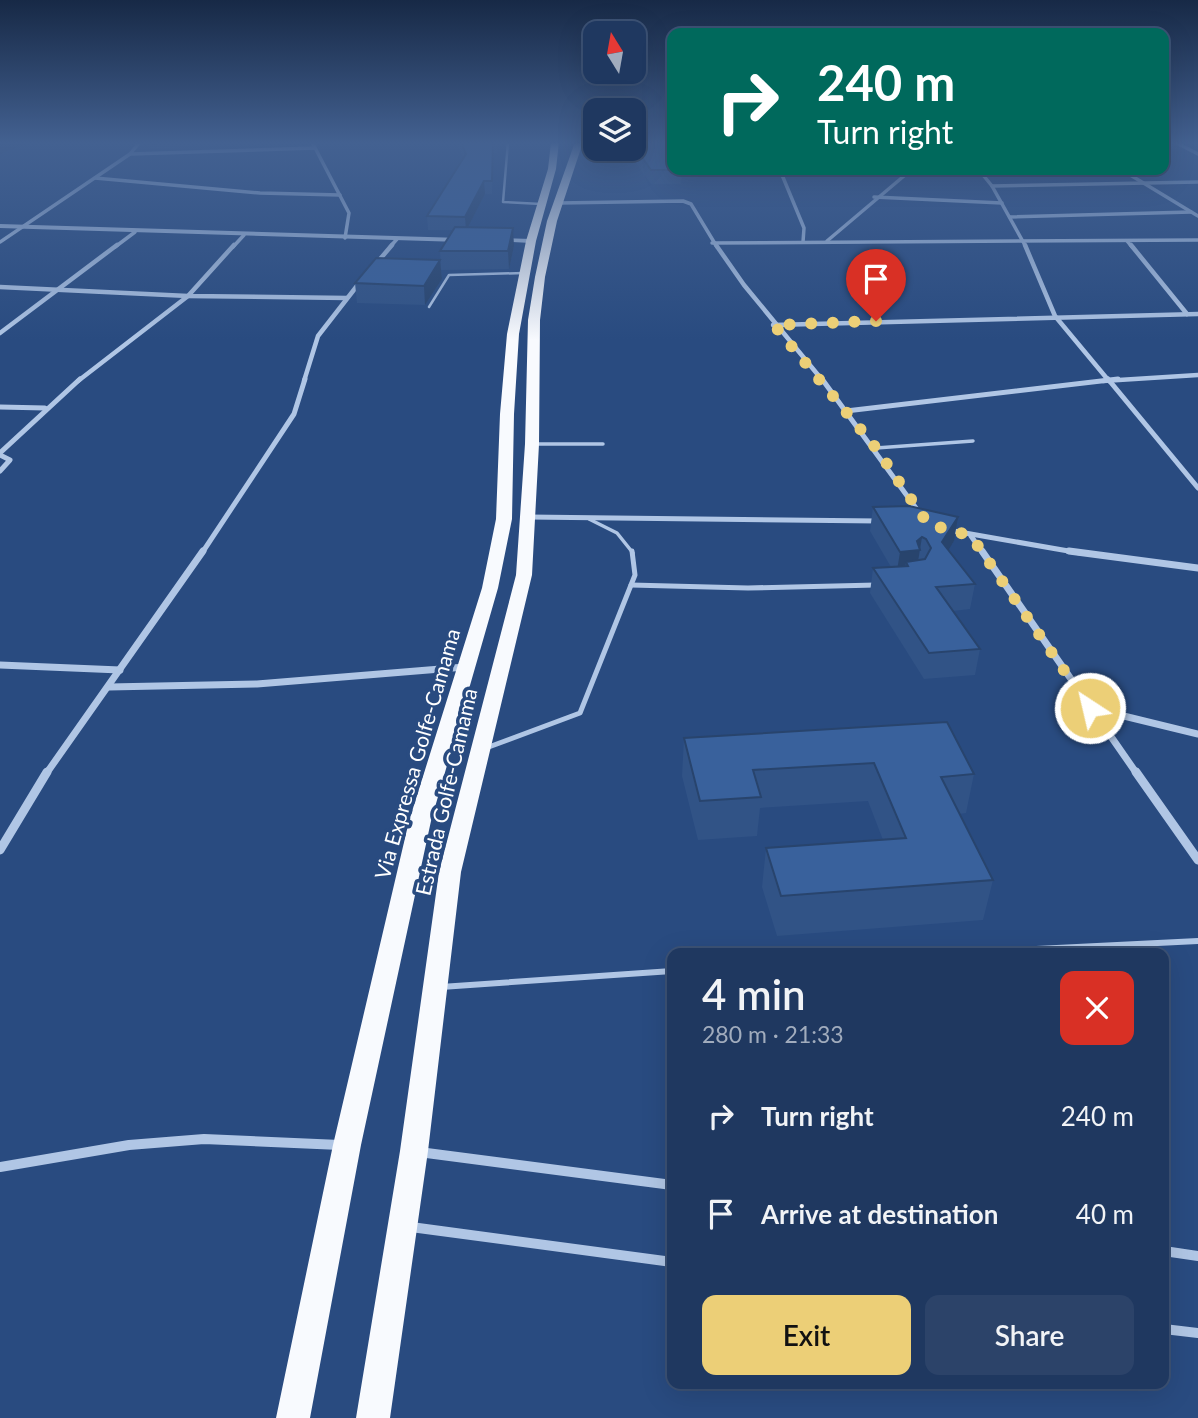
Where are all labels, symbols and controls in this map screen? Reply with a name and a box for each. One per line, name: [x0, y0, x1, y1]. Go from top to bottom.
north arrow: [583, 21, 646, 84]
map controls: [583, 21, 646, 161]
text: 240 m: [817, 53, 955, 111]
icon: right: [702, 56, 793, 147]
button: layers: [583, 98, 646, 161]
text: Turn right: [817, 112, 953, 151]
pin: [846, 249, 906, 321]
icon: arrive: [857, 260, 895, 298]
street label: Via Expressa Golfe-Camama: [369, 625, 464, 882]
position arrow: [1053, 671, 1127, 745]
street label: Estrada Golfe-Camama: [410, 686, 482, 898]
text: 4 min: [702, 969, 806, 1019]
button: close: [1060, 971, 1134, 1045]
text: 280 m · 21:33: [702, 1020, 844, 1048]
icon: right: [702, 1097, 740, 1135]
text: Turn right: [761, 1100, 874, 1132]
text: 240 m: [1061, 1100, 1134, 1132]
icon: arrive: [702, 1195, 740, 1233]
text: Arrive at destination: [761, 1198, 998, 1230]
text: 40 m: [1076, 1198, 1134, 1230]
button: Exit: [702, 1295, 911, 1375]
button: Share: [925, 1295, 1134, 1375]

